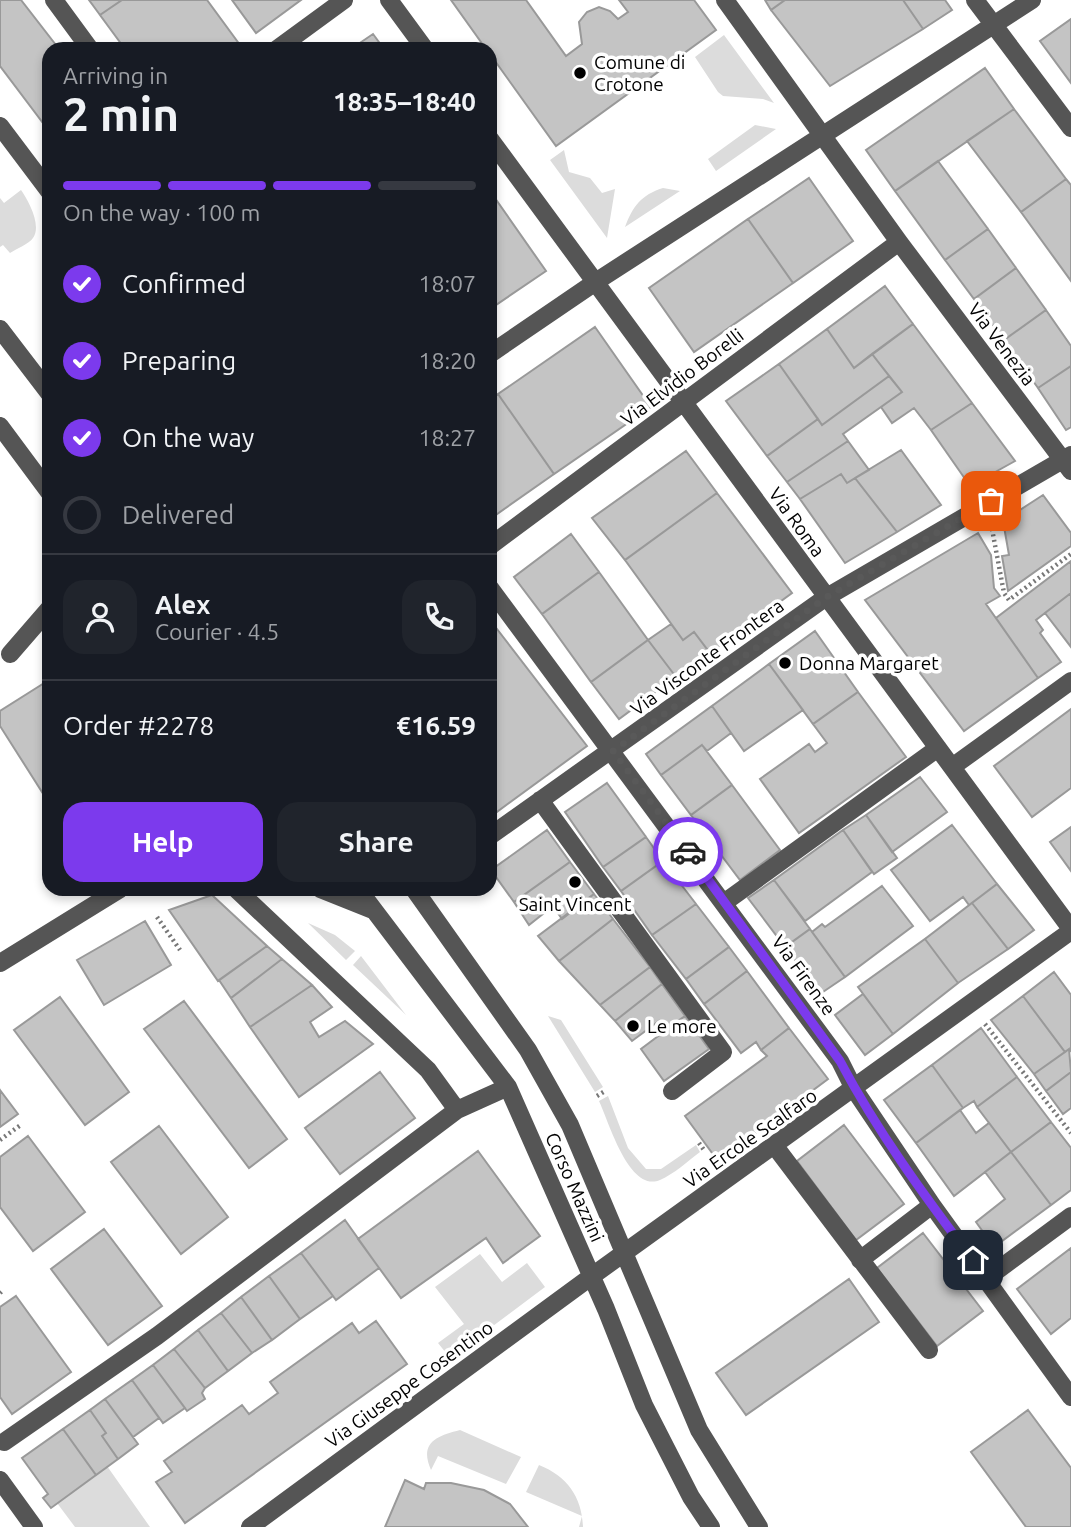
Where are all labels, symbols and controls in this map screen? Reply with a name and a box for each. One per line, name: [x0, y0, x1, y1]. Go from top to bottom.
place label: Comune di Crotone: [594, 51, 685, 95]
text: Arriving in: [63, 63, 168, 88]
marker: Comune di Crotone: [572, 65, 588, 81]
text: 18:35–18:40: [333, 87, 476, 116]
text: 2 min: [63, 88, 179, 140]
text: On the way · 100 m: [63, 200, 260, 225]
icon: check: [63, 265, 101, 303]
text: Confirmed: [122, 269, 246, 298]
text: 18:07: [418, 271, 476, 296]
street label: Via Venezia: [964, 298, 1040, 390]
street label: Via Elvidio Borelli: [616, 324, 748, 430]
icon: check: [63, 342, 101, 380]
text: Preparing: [122, 346, 236, 375]
text: 18:20: [418, 348, 476, 373]
icon: check: [63, 419, 101, 457]
text: On the way: [122, 423, 254, 452]
text: 18:27: [418, 425, 476, 450]
pin: [961, 471, 1021, 531]
icon: bag: [972, 482, 1010, 520]
street label: Via Roma: [764, 483, 830, 561]
text: Delivered: [122, 500, 234, 529]
button: person: [63, 580, 137, 654]
button: phone: [402, 580, 476, 654]
text: Alex: [155, 590, 210, 619]
street label: Via Visconte Frontera: [626, 594, 788, 720]
text: Courier · 4.5: [155, 619, 279, 644]
place label: Donna Margaret: [799, 652, 939, 674]
marker: Donna Margaret: [777, 655, 793, 671]
text: Order #2278: [63, 711, 214, 740]
text: €16.59: [396, 711, 476, 740]
button: Help: [63, 802, 263, 882]
button: Share: [277, 802, 476, 882]
courier: [653, 817, 723, 887]
icon: car: [669, 833, 707, 871]
marker: Saint Vincent: [567, 874, 583, 890]
place label: Saint Vincent: [519, 893, 632, 915]
street label: Via Firenze: [768, 931, 840, 1019]
place label: Le more: [647, 1015, 717, 1037]
marker: Le more: [625, 1018, 641, 1034]
street label: Via Ercole Scalfaro: [679, 1084, 821, 1192]
street label: Corso Mazzini: [541, 1129, 609, 1245]
pin: [943, 1230, 1003, 1290]
icon: home: [954, 1241, 992, 1279]
street label: Via Giuseppe Cosentino: [321, 1316, 497, 1452]

